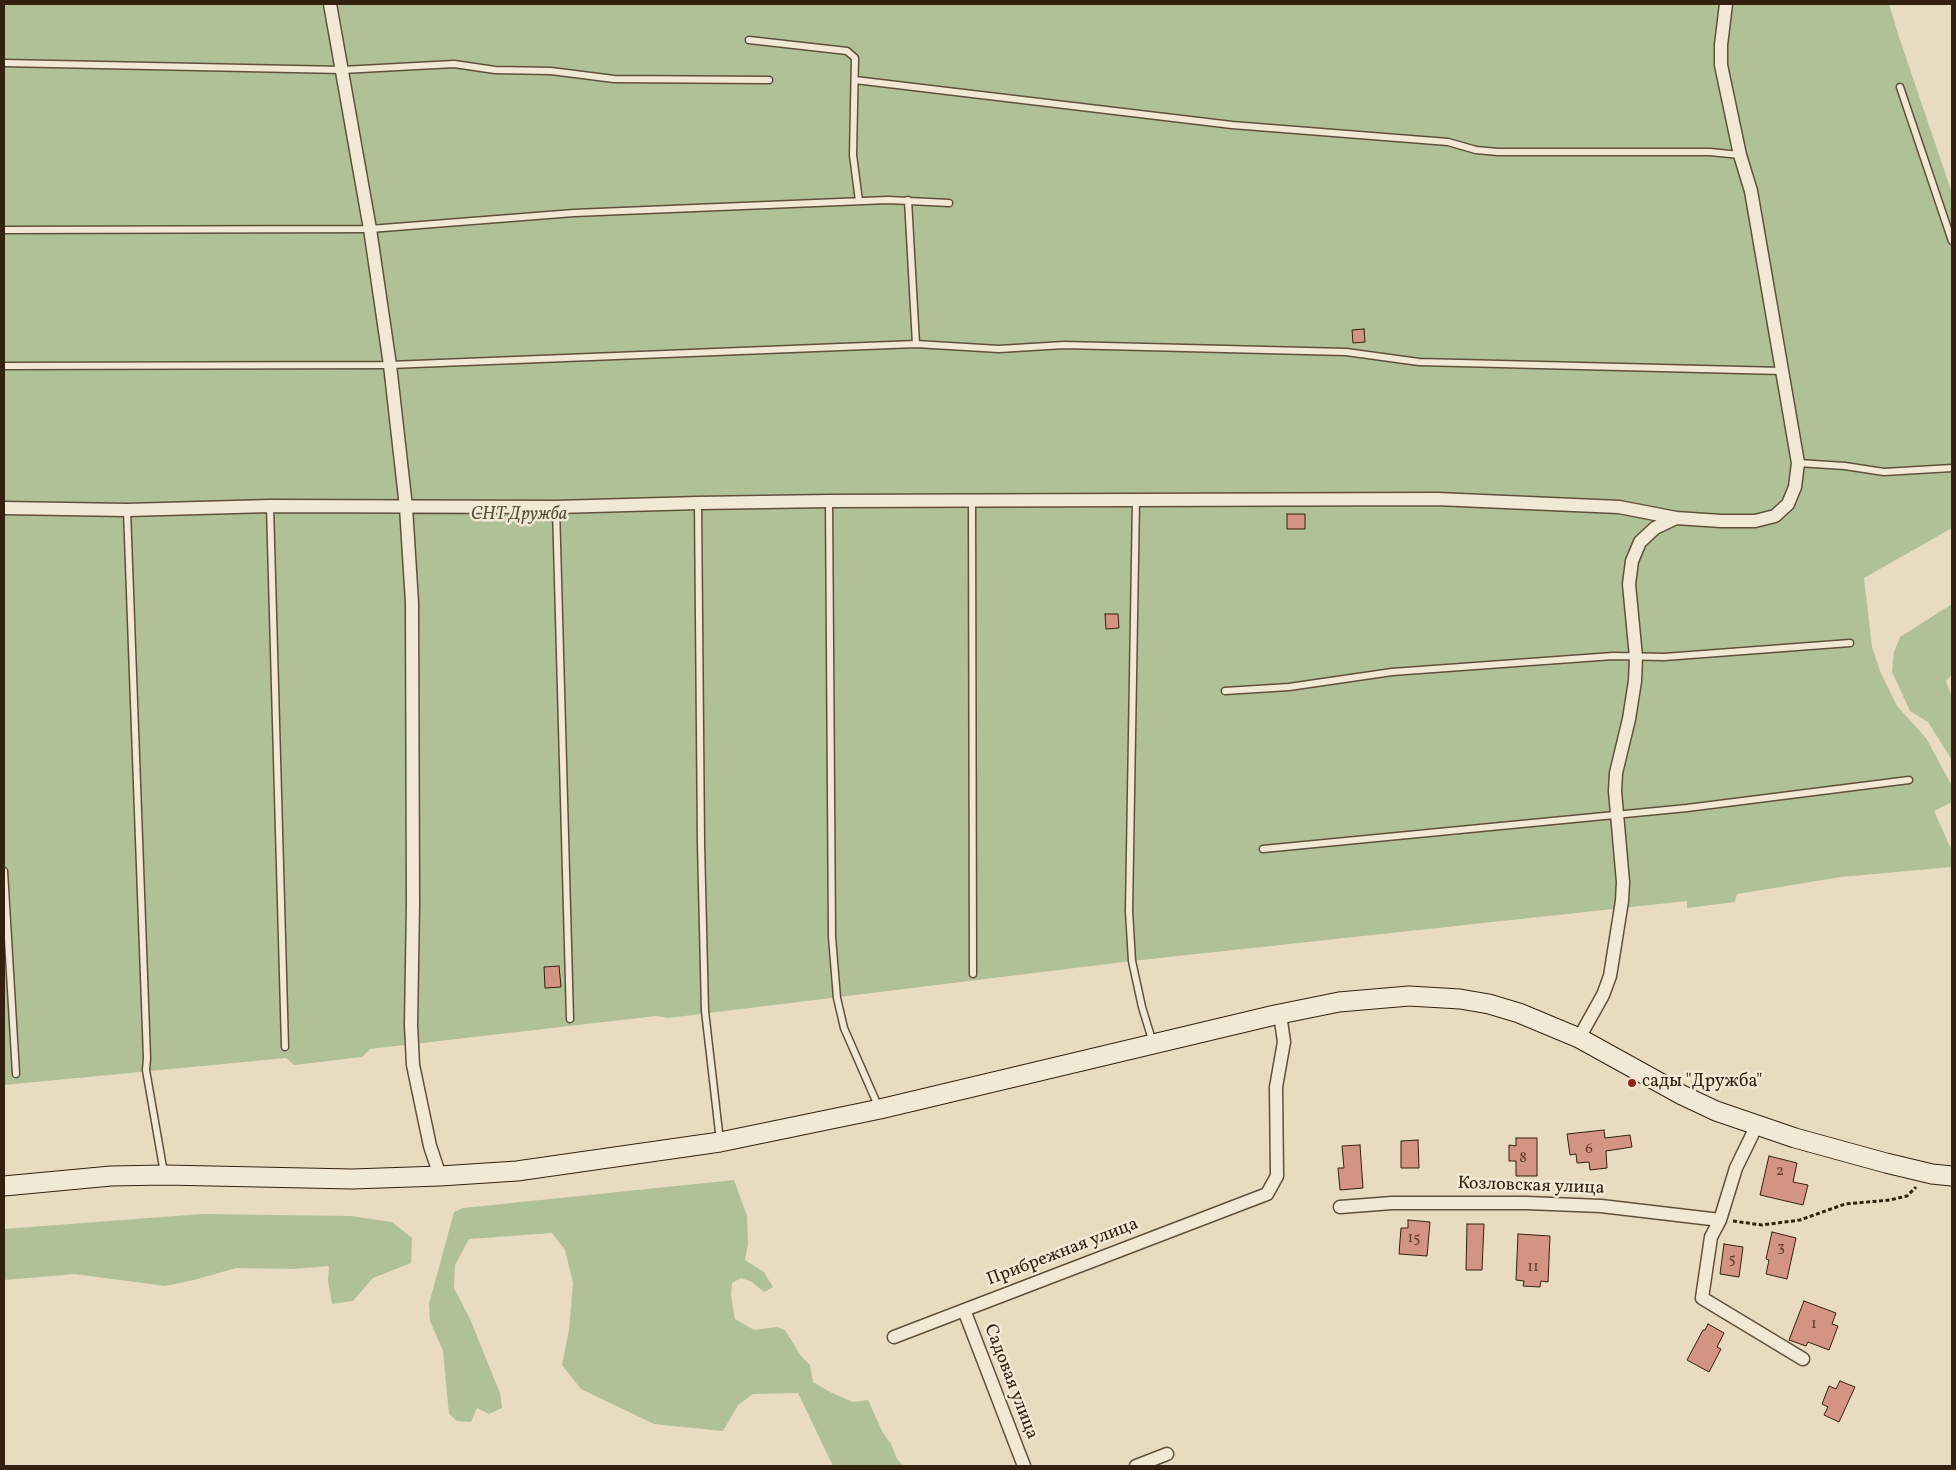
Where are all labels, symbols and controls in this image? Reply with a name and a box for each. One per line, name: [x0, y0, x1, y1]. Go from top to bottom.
park label: СНТ Дружба: [471, 505, 567, 527]
place label: сады "Дружба": [1642, 1072, 1762, 1094]
marker: сады "Дружба": [1626, 1077, 1638, 1089]
house number: 6: [1585, 1141, 1593, 1159]
house number: 8: [1519, 1150, 1527, 1168]
house number: 2: [1776, 1163, 1784, 1181]
street label: Козловская улица: [1457, 1174, 1605, 1200]
street label: Прибрежная улица: [984, 1214, 1142, 1292]
house number: 15: [1407, 1230, 1421, 1248]
house number: 3: [1777, 1239, 1785, 1257]
house number: 5: [1728, 1251, 1736, 1269]
house number: 11: [1527, 1259, 1539, 1277]
house number: 1: [1811, 1316, 1817, 1334]
street label: Садовая улица: [978, 1321, 1042, 1443]

